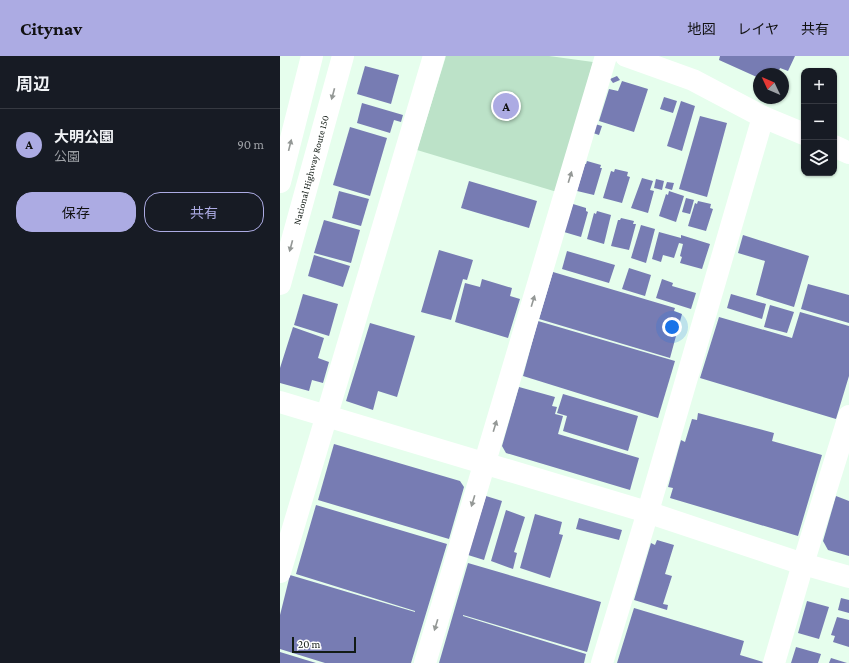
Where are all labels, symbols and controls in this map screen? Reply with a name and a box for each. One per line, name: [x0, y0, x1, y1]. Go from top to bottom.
text: Citynav: [20, 18, 82, 39]
text: 地図: [687, 21, 715, 37]
text: レイヤ: [737, 21, 779, 37]
text: 共有: [801, 21, 829, 37]
north arrow: [753, 68, 789, 104]
map controls: [801, 68, 837, 176]
button: +: [801, 68, 837, 104]
text: 周辺: [16, 75, 50, 94]
one-way arrow: [329, 87, 335, 100]
pin: A: [493, 91, 519, 121]
button: −: [801, 104, 837, 140]
street label: National Highway Route 150: [291, 114, 331, 226]
text: 大明公園: [54, 129, 114, 145]
text: A: [25, 137, 33, 152]
text: 90 m: [237, 137, 264, 152]
one-way arrow: [287, 138, 293, 151]
button: layers: [801, 140, 837, 176]
text: 公園: [54, 149, 80, 164]
one-way arrow: [567, 170, 573, 182]
button: 保存: [16, 192, 136, 232]
button: 共有: [144, 192, 264, 232]
one-way arrow: [287, 240, 293, 252]
one-way arrow: [530, 295, 536, 307]
your location: [662, 317, 682, 337]
one-way arrow: [492, 419, 498, 431]
one-way arrow: [470, 495, 476, 507]
one-way arrow: [433, 619, 439, 631]
scale bar: [292, 635, 356, 654]
text: 20 m: [298, 638, 320, 650]

